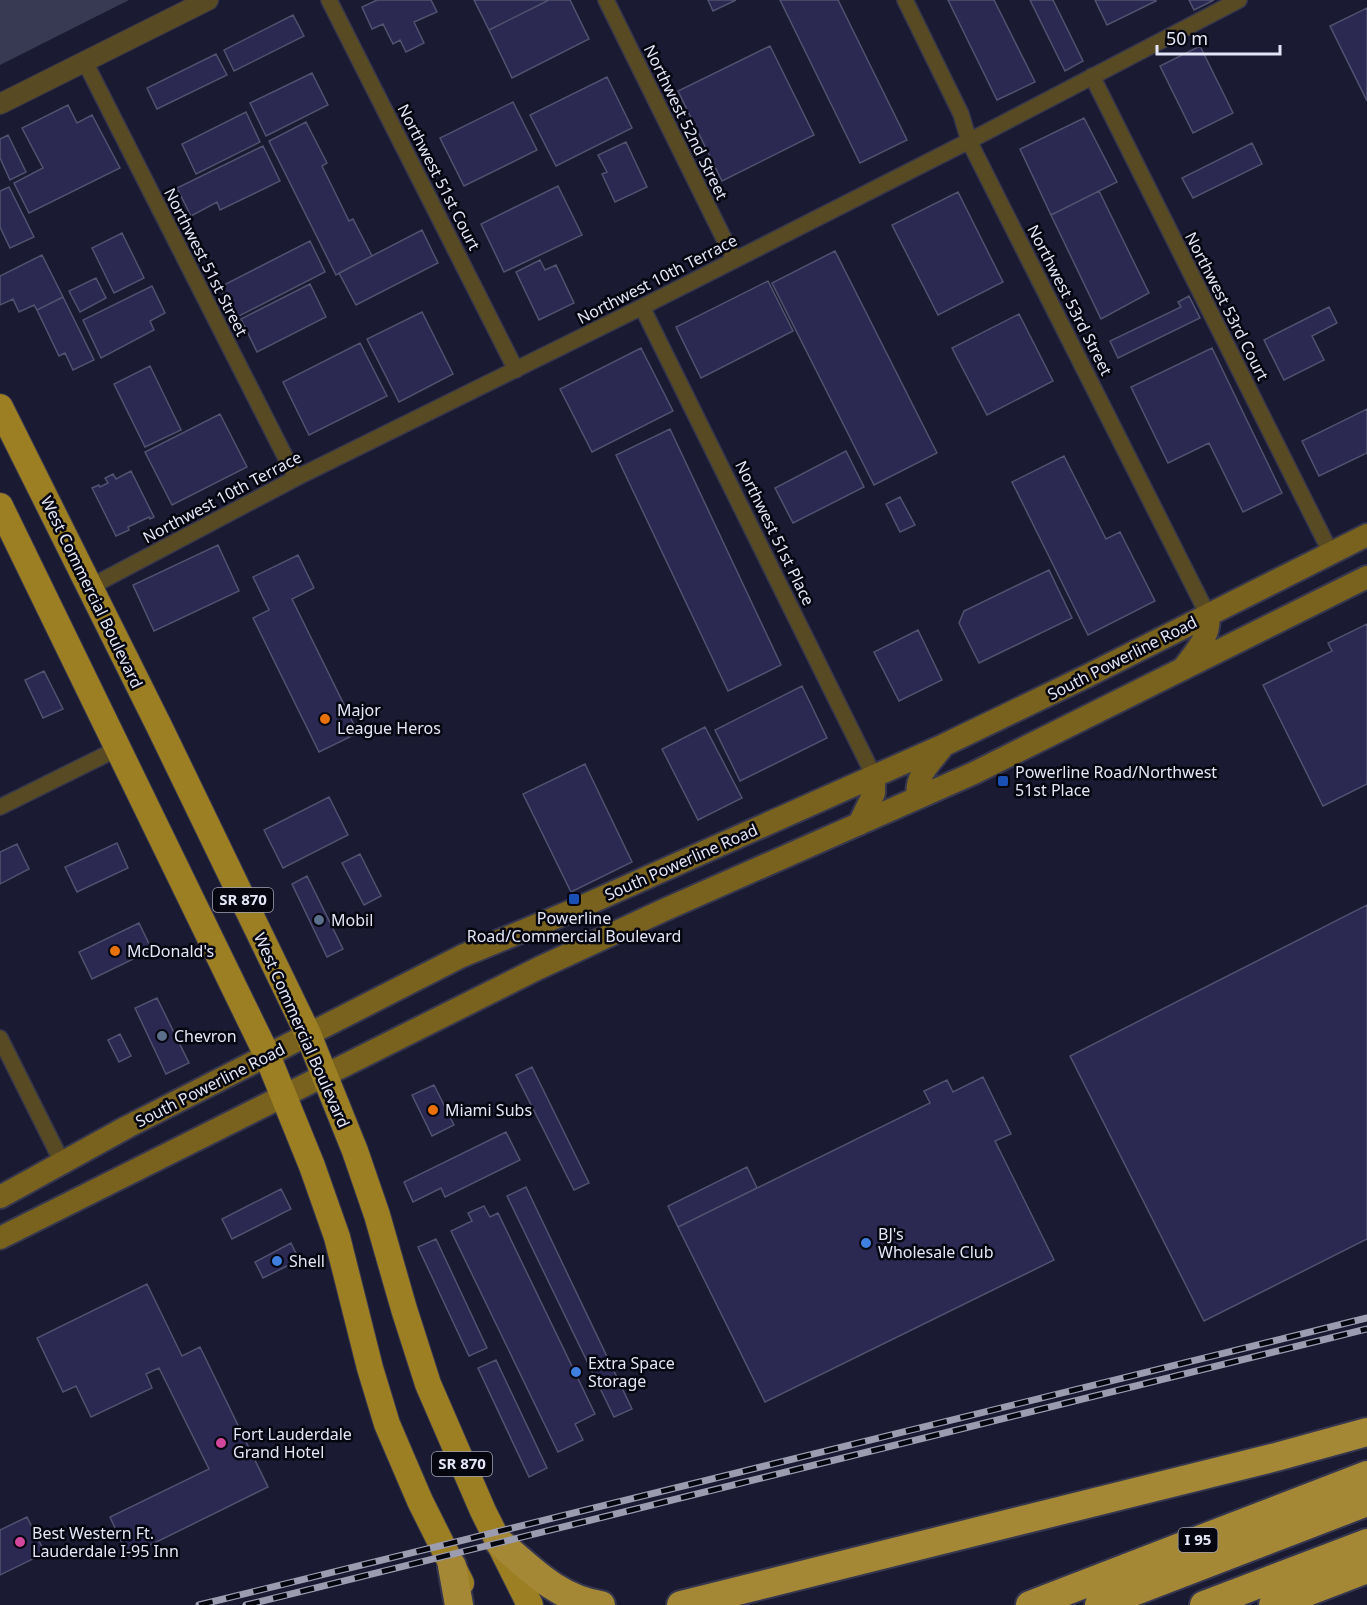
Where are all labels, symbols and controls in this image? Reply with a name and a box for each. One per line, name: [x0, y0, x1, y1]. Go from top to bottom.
scale bar: [1157, 18, 1280, 56]
text: 50 m: [1166, 26, 1208, 50]
street label: Northwest 52nd Street: [639, 41, 733, 203]
street label: Northwest 51st Court: [393, 100, 486, 254]
street label: Northwest 51st Street: [159, 184, 253, 340]
street label: Northwest 53rd Street: [1022, 221, 1118, 379]
street label: Northwest 53rd Court: [1180, 228, 1274, 384]
street label: Northwest 10th Terrace: [573, 229, 741, 329]
street label: Northwest 10th Terrace: [139, 446, 305, 548]
street label: Northwest 51st Place: [730, 457, 820, 609]
street label: West Commercial Boulevard: [36, 492, 148, 692]
street label: South Powerline Road: [1043, 611, 1201, 705]
place label: Major League Heros: [337, 699, 441, 739]
marker: Major League Heros: [318, 712, 332, 726]
place label: Powerline Road/Northwest 51st Place: [1015, 761, 1217, 801]
marker: Powerline Road/Northwest 51st Place: [996, 774, 1010, 788]
street label: South Powerline Road: [601, 818, 761, 906]
road number: SR 870: [213, 888, 273, 912]
marker: Powerline Road/Commercial Boulevard: [567, 892, 581, 906]
place label: Powerline Road/Commercial Boulevard: [467, 907, 681, 947]
place label: Mobil: [331, 909, 373, 931]
marker: Mobil: [312, 913, 326, 927]
street label: West Commercial Boulevard: [249, 929, 355, 1131]
place label: McDonald's: [127, 940, 214, 962]
marker: McDonald's: [108, 944, 122, 958]
place label: Chevron: [174, 1025, 237, 1047]
marker: Chevron: [155, 1029, 169, 1043]
street label: South Powerline Road: [131, 1038, 289, 1132]
place label: Miami Subs: [445, 1099, 532, 1121]
marker: Miami Subs: [426, 1103, 440, 1117]
place label: BJ's Wholesale Club: [878, 1223, 994, 1263]
marker: BJ's Wholesale Club: [859, 1236, 873, 1250]
place label: Shell: [289, 1250, 325, 1272]
marker: Shell: [270, 1254, 284, 1268]
place label: Extra Space Storage: [588, 1352, 675, 1392]
marker: Extra Space Storage: [569, 1365, 583, 1379]
place label: Fort Lauderdale Grand Hotel: [233, 1423, 352, 1463]
marker: Fort Lauderdale Grand Hotel: [214, 1436, 228, 1450]
road number: SR 870: [432, 1452, 492, 1476]
place label: Best Western Ft. Lauderdale I-95 Inn: [32, 1522, 179, 1562]
road number: I 95: [1178, 1528, 1218, 1552]
marker: Best Western Ft. Lauderdale I-95 Inn: [13, 1535, 27, 1549]

